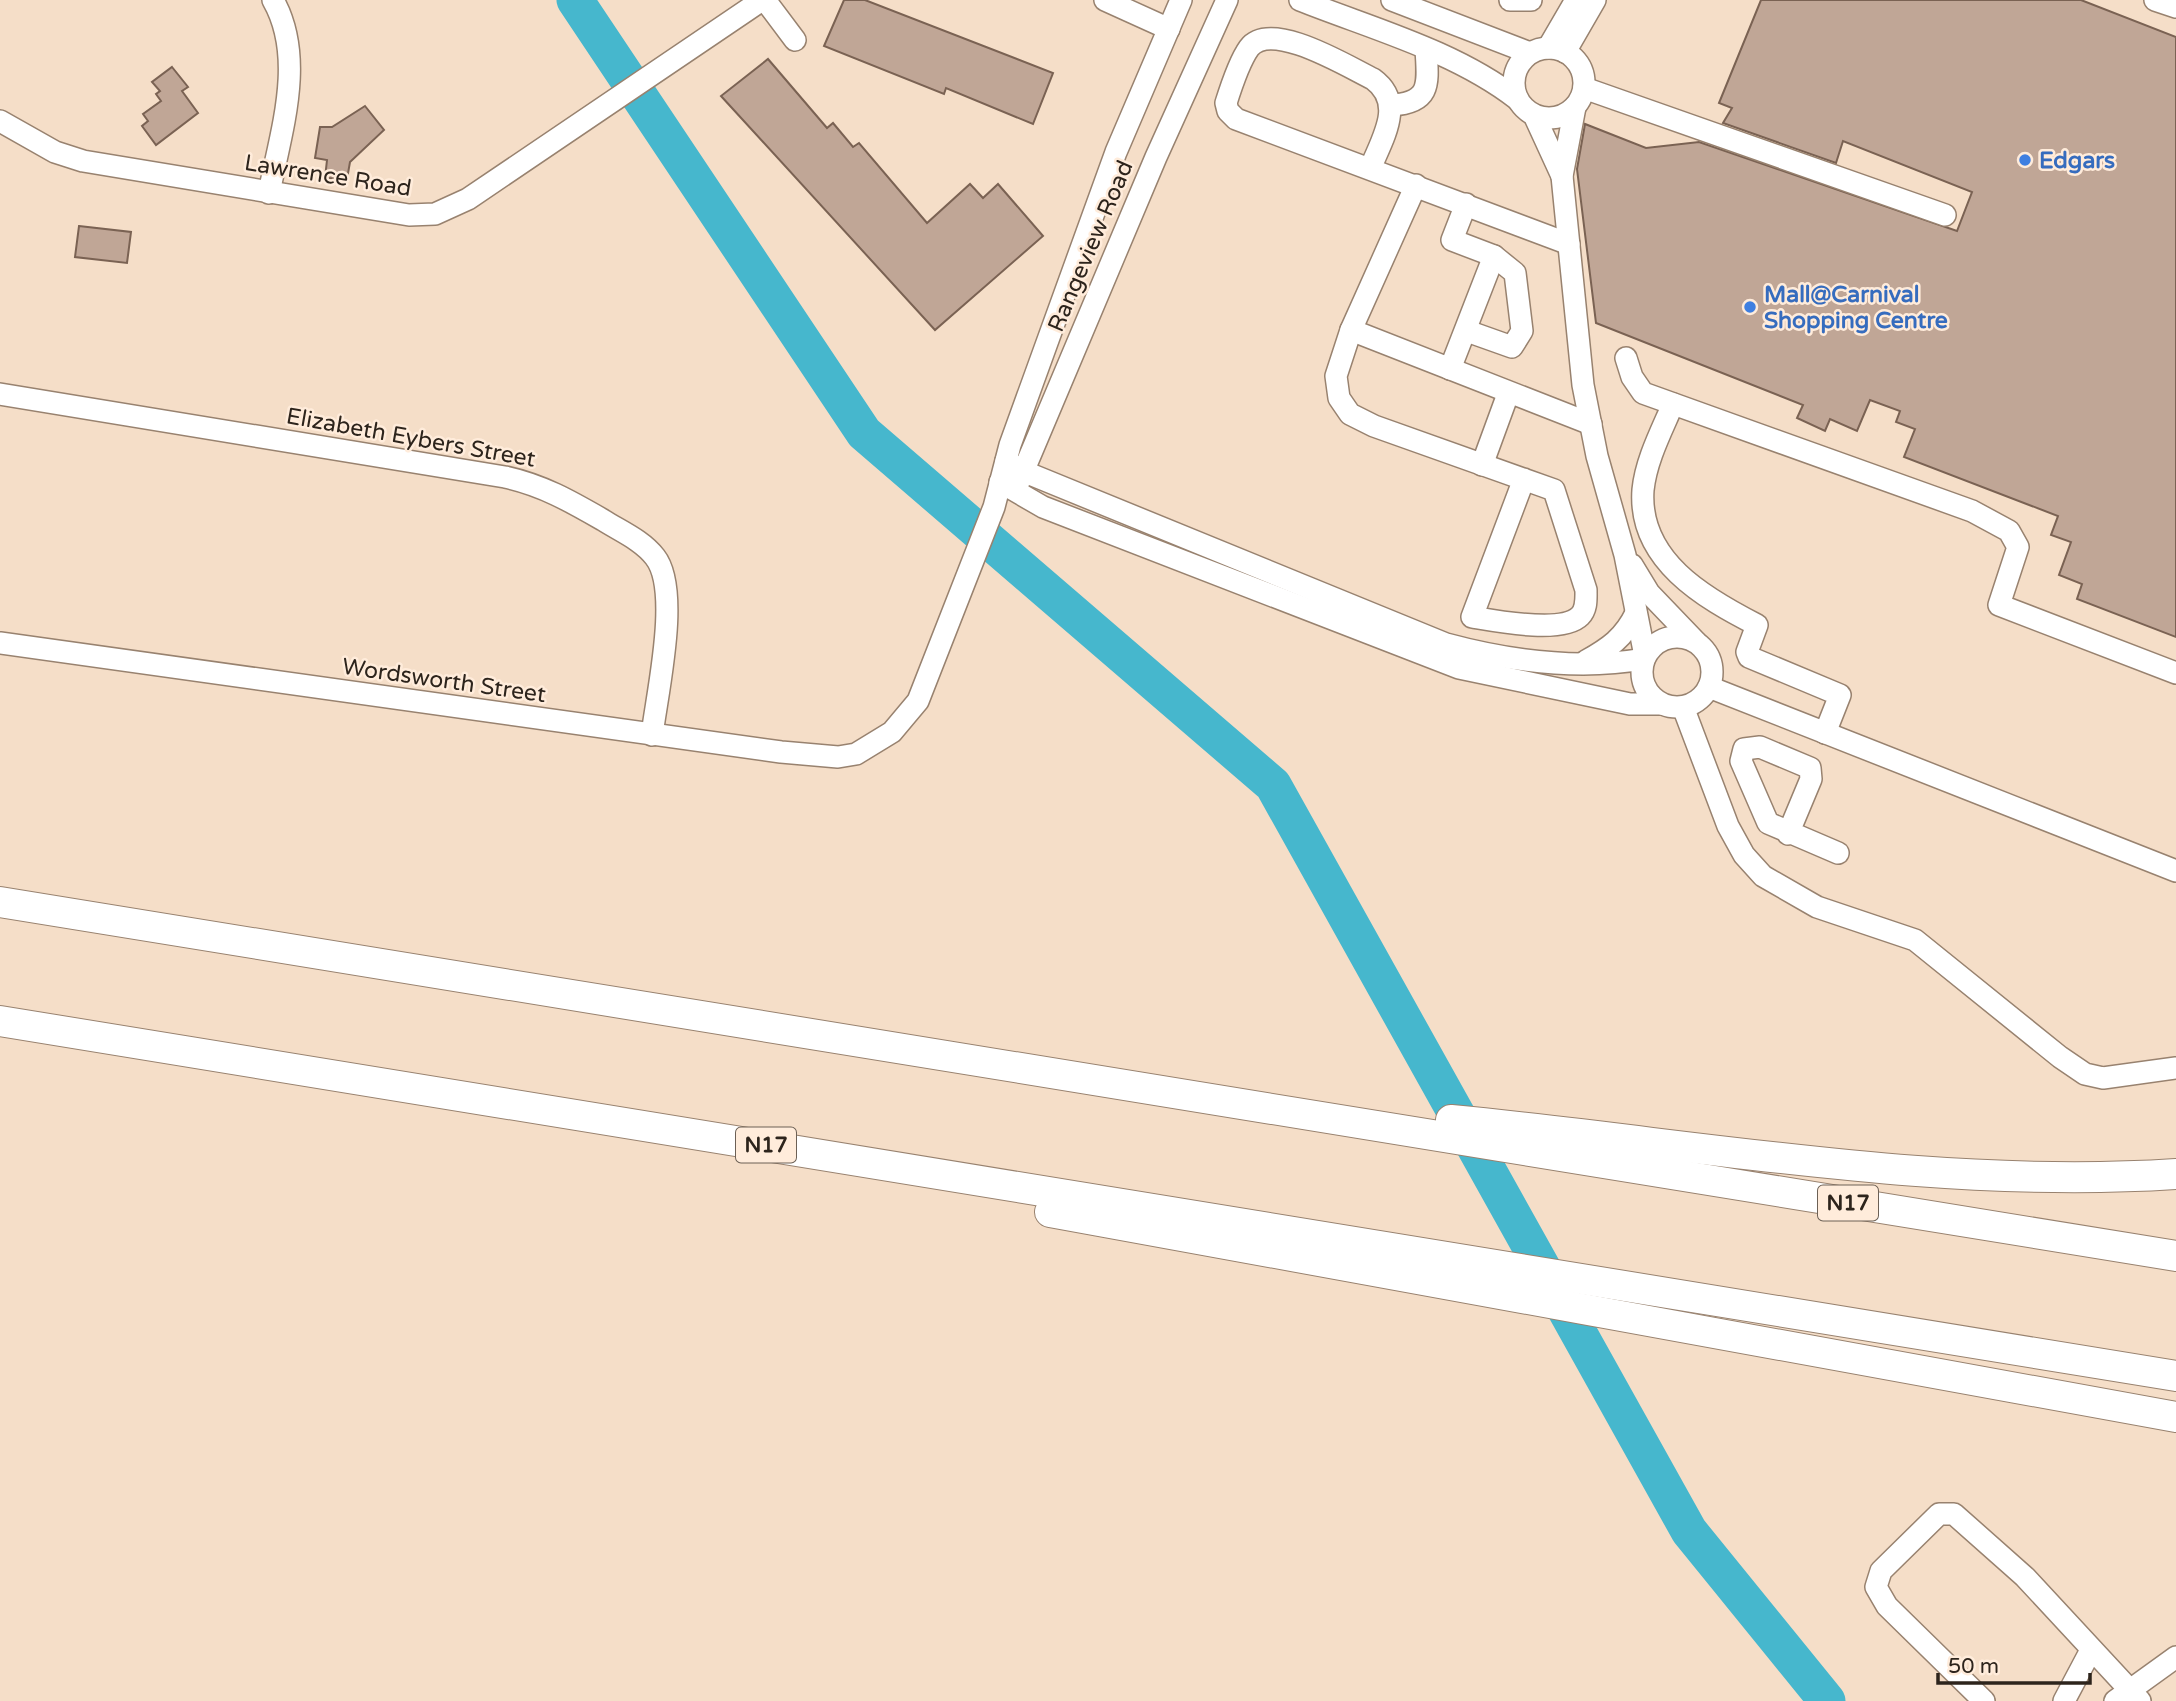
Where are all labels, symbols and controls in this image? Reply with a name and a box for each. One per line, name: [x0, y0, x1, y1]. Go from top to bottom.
place label: Edgars: [2039, 147, 2115, 175]
street label: Lawrence Road: [242, 149, 413, 203]
marker: Edgars: [2017, 152, 2033, 168]
street label: Rangeview Road: [1042, 156, 1140, 336]
place label: Mall@Carnival Shopping Centre: [1764, 281, 1948, 335]
marker: Mall@Carnival Shopping Centre: [1742, 299, 1758, 315]
street label: Elizabeth Eybers Street: [284, 402, 538, 474]
street label: Wordsworth Street: [340, 653, 548, 709]
road number: N17: [736, 1128, 796, 1162]
road number: N17: [1818, 1186, 1878, 1220]
scale bar: [1938, 1642, 2090, 1686]
text: 50 m: [1948, 1654, 1999, 1679]

